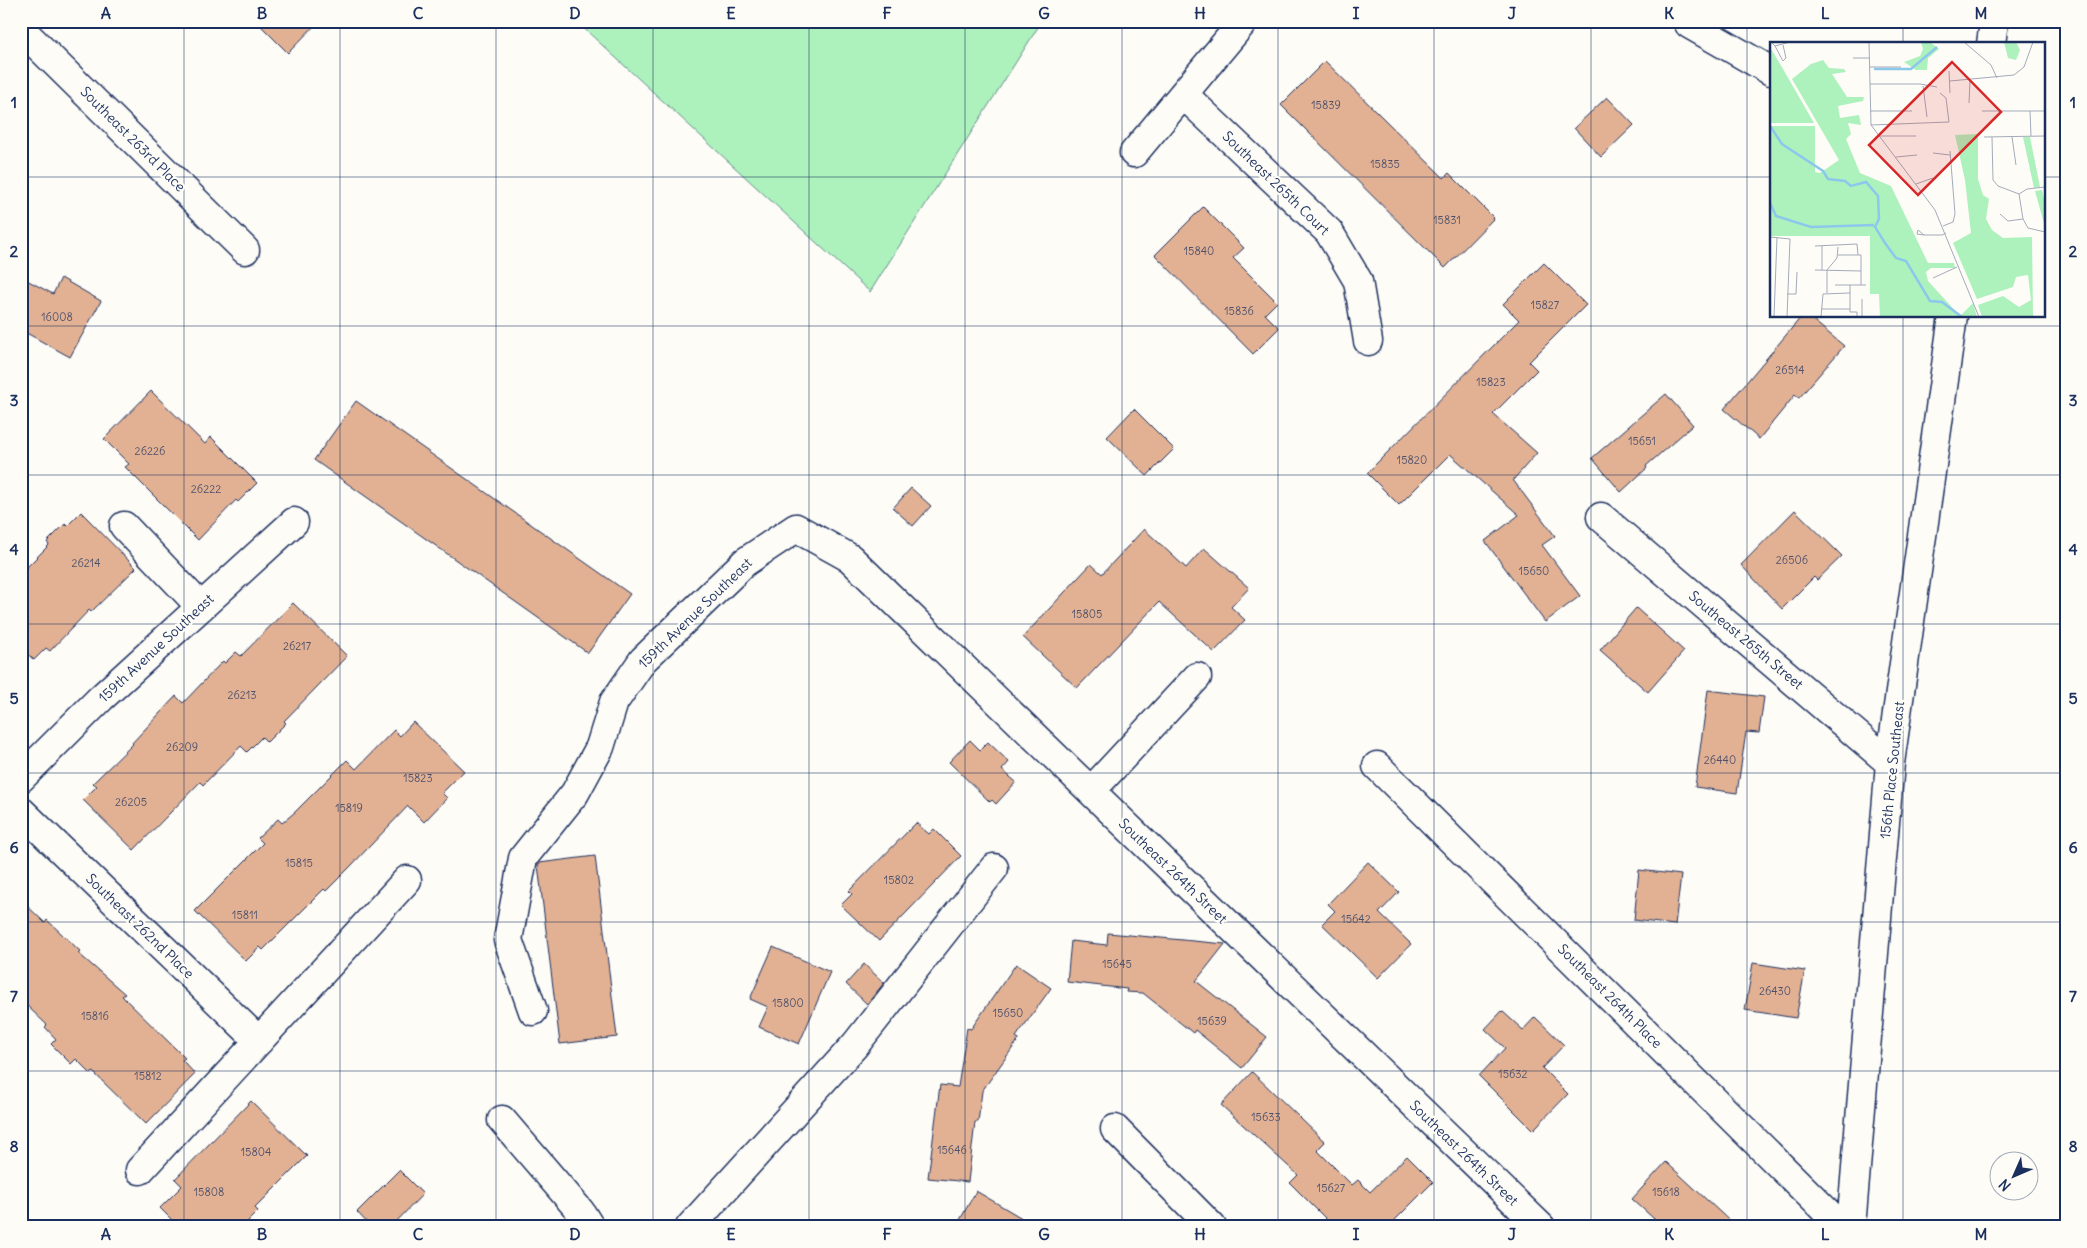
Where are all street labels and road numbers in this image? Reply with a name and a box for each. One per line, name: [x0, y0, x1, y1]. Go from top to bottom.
street label: Southeast 263rd Place: [77, 83, 189, 195]
street label: Southeast 265th Court: [1219, 127, 1334, 239]
street label: 159th Avenue Southeast: [634, 554, 756, 672]
street label: Southeast 265th Street: [1685, 587, 1807, 693]
street label: 159th Avenue Southeast: [95, 590, 218, 706]
street label: 156th Place Southeast: [1876, 700, 1908, 840]
street label: Southeast 264th Street: [1115, 815, 1231, 928]
street label: Southeast 262nd Place: [82, 870, 198, 982]
street label: Southeast 264th Place: [1554, 940, 1666, 1052]
street label: Southeast 264th Street: [1406, 1097, 1522, 1210]

